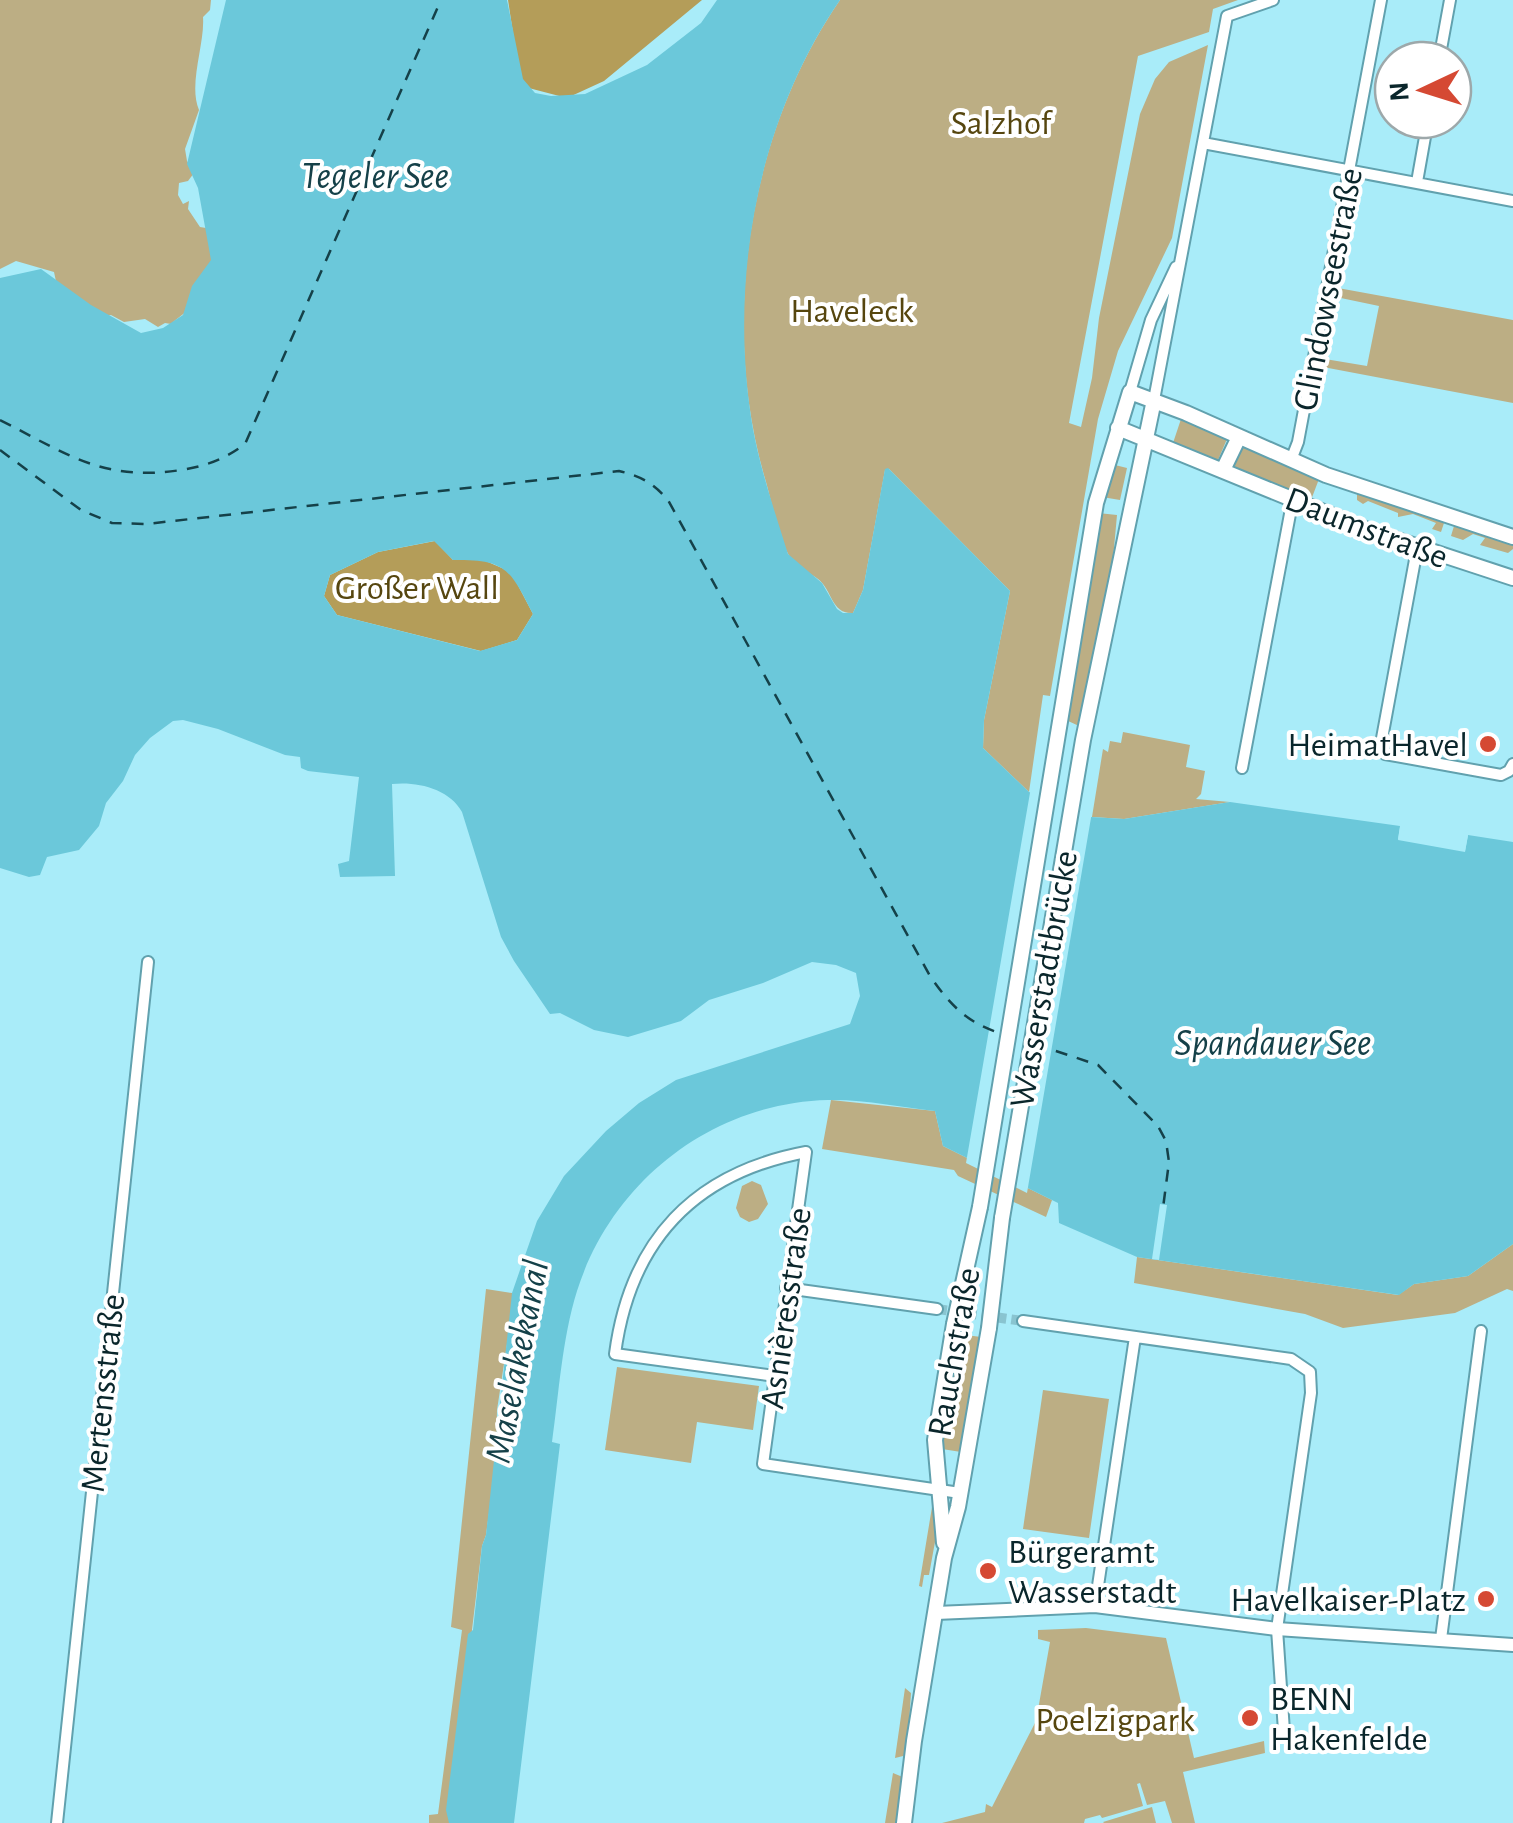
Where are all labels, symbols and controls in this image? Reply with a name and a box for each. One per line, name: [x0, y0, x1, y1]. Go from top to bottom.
north arrow: [1373, 40, 1473, 140]
text: N: [1385, 81, 1415, 102]
park label: Salzhof: [951, 106, 1054, 141]
water label: Tegeler See: [301, 158, 449, 196]
street label: Glindowseestraße: [1288, 165, 1369, 413]
park label: Haveleck: [790, 294, 914, 329]
street label: Daumstraße: [1280, 481, 1453, 575]
park label: Großer Wall: [335, 571, 499, 606]
place label: HeimatHavel: [1287, 728, 1468, 763]
marker: HeimatHavel: [1477, 733, 1499, 755]
street label: Wasserstadtbrücke: [1005, 848, 1084, 1110]
water label: Spandauer See: [1175, 1025, 1371, 1063]
street label: Asnièresstraße: [755, 1205, 818, 1411]
water label: Maselakekanal: [480, 1256, 556, 1466]
street label: Rauchstraße: [922, 1265, 987, 1440]
street label: Mertensstraße: [76, 1292, 131, 1494]
place label: Bürgeramt Wasserstadt: [1008, 1535, 1176, 1610]
marker: Bürgeramt Wasserstadt: [977, 1560, 999, 1582]
place label: Havelkaiser-Platz: [1231, 1583, 1466, 1618]
marker: Havelkaiser-Platz: [1475, 1588, 1497, 1610]
place label: BENN Hakenfelde: [1270, 1682, 1428, 1757]
park label: Poelzigpark: [1035, 1703, 1195, 1738]
marker: BENN Hakenfelde: [1239, 1707, 1261, 1729]

